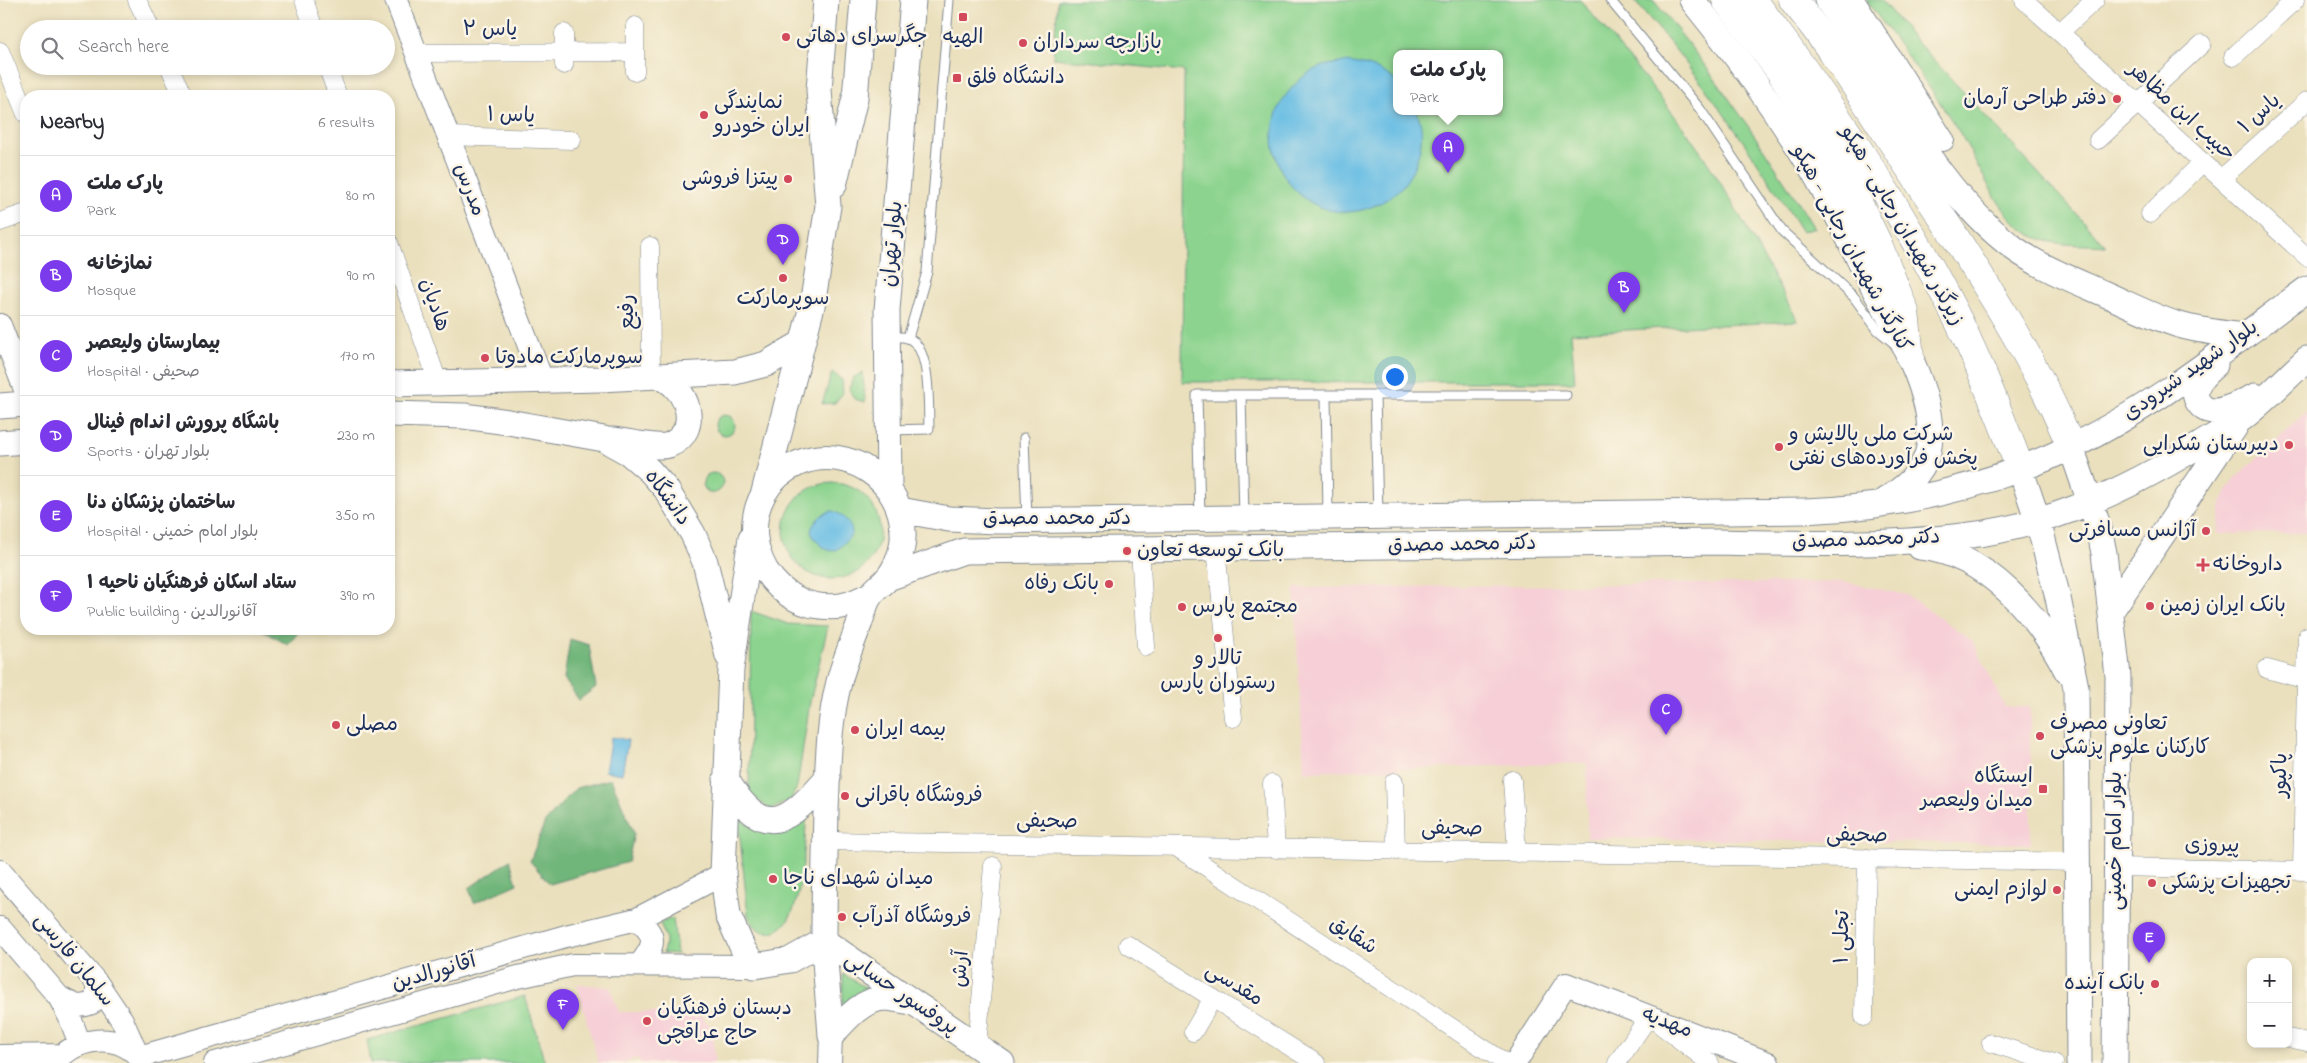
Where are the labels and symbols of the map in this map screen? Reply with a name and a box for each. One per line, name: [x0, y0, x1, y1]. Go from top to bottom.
marker: الهیه: [957, 11, 969, 23]
street label: یاس ۲: [463, 15, 517, 45]
place label: جگرسرای دهاتی: [796, 22, 928, 52]
place label: الهیه: [943, 23, 983, 53]
place label: بازارچه سرداران: [1033, 28, 1162, 58]
marker: جگرسرای دهاتی: [780, 31, 792, 43]
marker: بازارچه سرداران: [1017, 37, 1029, 49]
street label: حبیب ابن مظاهر: [2119, 54, 2242, 169]
place label: دانشگاه فلق: [967, 63, 1065, 93]
marker: دانشگاه فلق: [951, 72, 963, 84]
place label: دفتر طراحی آرمان: [1963, 84, 2107, 114]
street label: یاس ۱: [2232, 87, 2288, 141]
place label: نمایندگی ایران خودرو: [712, 88, 810, 142]
marker: دفتر طراحی آرمان: [2111, 93, 2123, 105]
street label: یاس ۱: [486, 100, 536, 132]
marker: نمایندگی ایران خودرو: [698, 109, 710, 121]
street label: زیرگذر شهیدان رجایی - هپکو: [1831, 119, 1972, 331]
pin: A: [1432, 132, 1464, 173]
street label: کنارگذر شهیدان رجایی - هپکو: [1783, 138, 1918, 358]
street label: مدرس: [445, 159, 493, 221]
place label: پیتزا فروشی: [682, 164, 778, 194]
marker: پیتزا فروشی: [782, 173, 794, 185]
street label: بلوار تهران: [874, 200, 912, 288]
pin: D: [767, 224, 799, 265]
marker: سوپرمارکت: [777, 272, 789, 284]
pin: B: [1608, 272, 1640, 313]
street label: هادیان: [411, 274, 457, 336]
place label: سوپرمارکت: [736, 284, 830, 314]
street label: رفیع: [613, 294, 643, 330]
street label: بلوار شهید شیرودی: [2117, 313, 2265, 429]
place label: سوپرمارکت مادوتا: [495, 343, 643, 373]
marker: سوپرمارکت مادوتا: [479, 352, 491, 364]
your location: [1382, 364, 1408, 390]
place label: شرکت ملی پالایش و پخش فرآورده‌های نفتی: [1787, 420, 1978, 474]
place label: دبیرستان شکرایی: [2143, 430, 2279, 460]
marker: دبیرستان شکرایی: [2283, 439, 2295, 451]
marker: شرکت ملی پالایش و پخش فرآورده‌های نفتی: [1773, 441, 1785, 453]
street label: دانشگاه: [636, 464, 698, 532]
street label: دکتر محمد مصدق: [983, 504, 1131, 534]
place label: آژانس مسافرتی: [2069, 516, 2197, 546]
street label: دکتر محمد مصدق: [1791, 522, 1941, 558]
marker: آژانس مسافرتی: [2200, 525, 2212, 537]
street label: دکتر محمد مصدق: [1387, 529, 1537, 561]
place label: بانک توسعه تعاون: [1137, 536, 1284, 566]
marker: بانک توسعه تعاون: [1121, 545, 1133, 557]
place label: داروخانه: [2213, 550, 2283, 580]
marker: داروخانه: [2197, 559, 2209, 571]
place label: بانک رفاه: [1024, 569, 1099, 599]
marker: بانک رفاه: [1103, 578, 1115, 590]
place label: بانک ایران زمین: [2160, 591, 2286, 621]
place label: مجتمع پارس: [1192, 592, 1298, 622]
marker: بانک ایران زمین: [2144, 600, 2156, 612]
marker: مجتمع پارس: [1176, 601, 1188, 613]
marker: تالار و رستوران پارس: [1212, 632, 1224, 644]
place label: تالار و رستوران پارس: [1160, 644, 1276, 698]
pin: C: [1650, 694, 1682, 735]
place label: تعاونی مصرف کارکنان علوم پزشکی: [2050, 709, 2210, 763]
place label: مصلی: [346, 710, 398, 740]
place label: بیمه ایران: [865, 715, 946, 745]
marker: مصلی: [330, 719, 342, 731]
marker: بیمه ایران: [849, 724, 861, 736]
marker: تعاونی مصرف کارکنان علوم پزشکی: [2034, 730, 2046, 742]
street label: پاکپور: [2266, 752, 2296, 800]
place label: ایستگاه میدان ولیعصر: [1919, 762, 2033, 816]
street label: بلوار امام خمینی: [2101, 771, 2131, 911]
place label: فروشگاه باقرانی: [855, 781, 983, 811]
marker: ایستگاه میدان ولیعصر: [2037, 783, 2049, 795]
marker: فروشگاه باقرانی: [839, 790, 851, 802]
street label: صحیفی: [1016, 806, 1078, 838]
street label: صحیفی: [1421, 813, 1483, 845]
street label: صحیفی: [1826, 820, 1888, 852]
street label: پیروزی: [2184, 831, 2240, 861]
place label: میدان شهدای ناجا: [783, 864, 933, 894]
place label: تجهیزات پزشکی: [2162, 868, 2292, 898]
marker: میدان شهدای ناجا: [767, 873, 779, 885]
place label: لوازم ایمنی: [1954, 875, 2047, 905]
marker: تجهیزات پزشکی: [2146, 877, 2158, 889]
marker: لوازم ایمنی: [2051, 884, 2063, 896]
place label: فروشگاه آذرآب: [852, 902, 971, 932]
street label: سلمان فارسی: [27, 906, 121, 1014]
street label: شقایق: [1323, 909, 1383, 963]
street label: تجلی ١: [1828, 909, 1858, 964]
marker: فروشگاه آذرآب: [836, 911, 848, 923]
pin: E: [2133, 922, 2165, 963]
street label: پروفسور حسابی: [838, 945, 964, 1043]
street label: آقانورالدین: [388, 946, 481, 999]
street label: آرش: [944, 949, 978, 989]
street label: مقدسی: [1199, 956, 1269, 1014]
place label: بانک آینده: [2064, 969, 2145, 999]
marker: بانک آینده: [2149, 978, 2161, 990]
pin: F: [547, 989, 579, 1030]
place label: دبستان فرهنگیان حاج عراقچی: [657, 994, 792, 1048]
street label: مهدیه: [1637, 1000, 1697, 1046]
marker: دبستان فرهنگیان حاج عراقچی: [641, 1015, 653, 1027]

